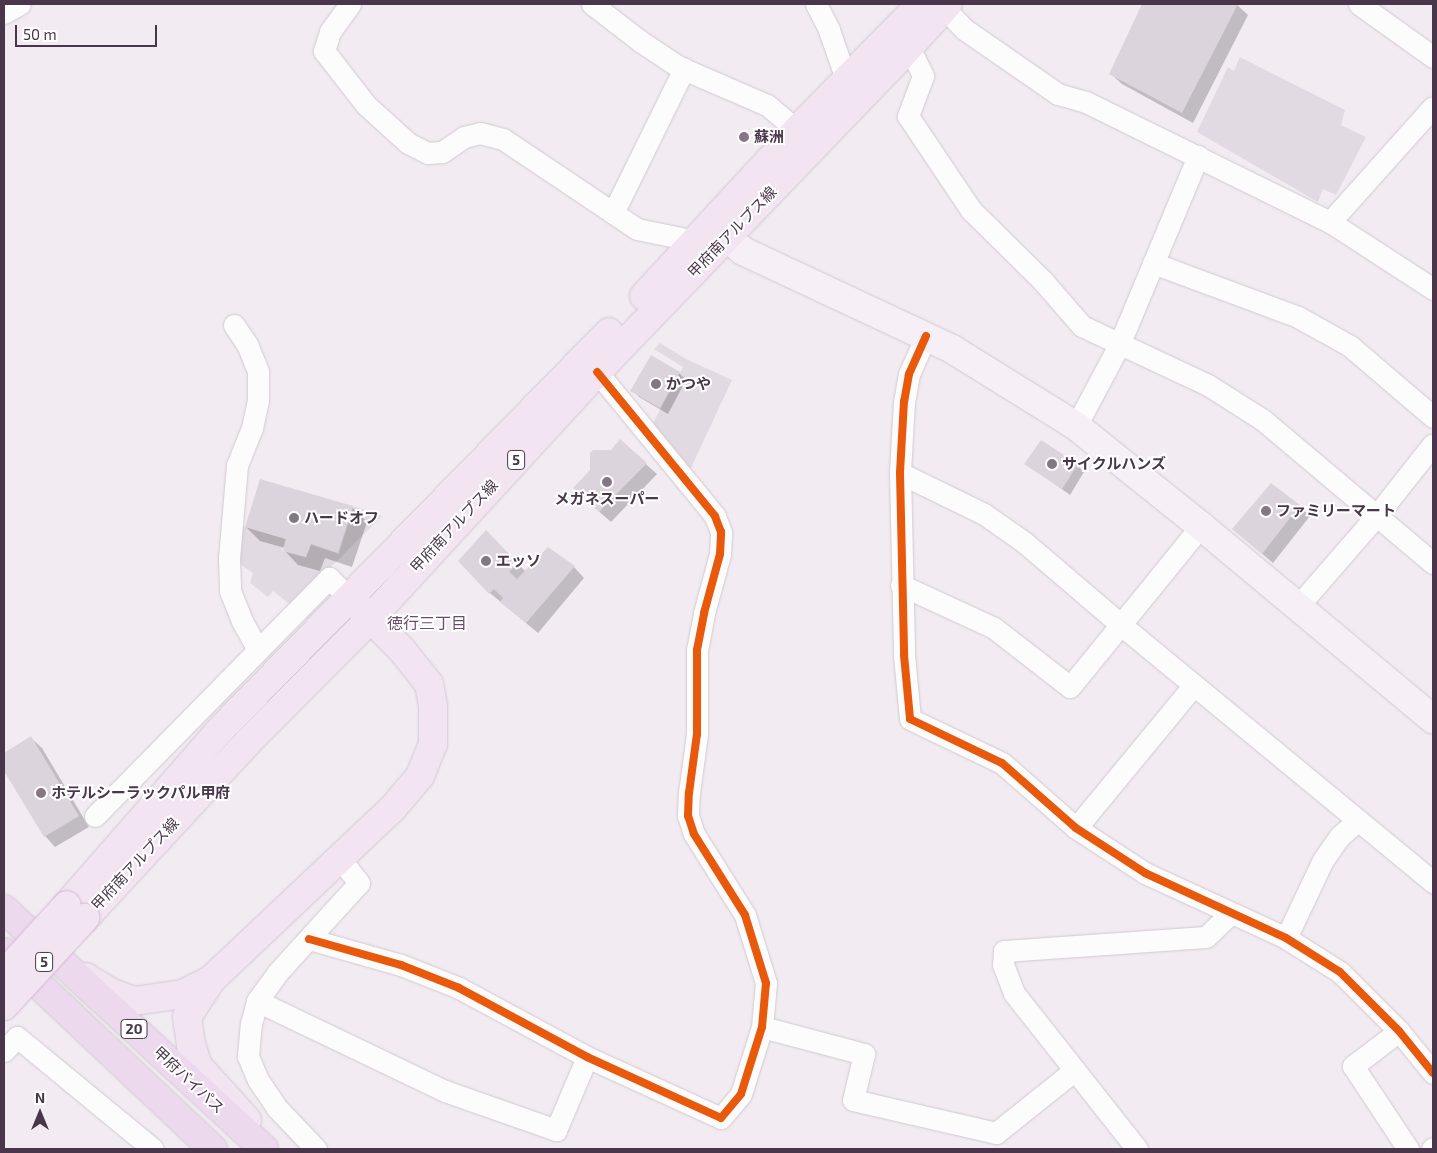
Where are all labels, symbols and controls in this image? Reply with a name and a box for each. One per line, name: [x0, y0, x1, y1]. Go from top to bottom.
scale bar: [18, 15, 160, 47]
text: 50 m: [23, 25, 57, 43]
place label: 蘇洲: [754, 128, 784, 146]
marker: 蘇洲: [738, 131, 750, 143]
street label: 甲府南アルプス線: [684, 183, 780, 281]
place label: かつや: [666, 375, 711, 393]
marker: かつや: [650, 378, 662, 390]
road number: 5: [506, 448, 526, 472]
place label: サイクルハンズ: [1062, 455, 1167, 473]
marker: サイクルハンズ: [1046, 458, 1058, 470]
street label: 甲府南アルプス線: [406, 476, 502, 576]
marker: メガネスーパー: [601, 476, 613, 488]
place label: メガネスーパー: [555, 490, 659, 508]
place label: ファミリーマート: [1276, 502, 1396, 520]
marker: ファミリーマート: [1260, 505, 1272, 517]
place label: ハードオフ: [304, 509, 379, 527]
marker: ハードオフ: [288, 512, 300, 524]
place label: エッソ: [496, 552, 541, 570]
marker: エッソ: [480, 555, 492, 567]
district label: 徳行三丁目: [387, 613, 467, 633]
place label: ホテルシーラックパル甲府: [51, 784, 231, 802]
marker: ホテルシーラックパル甲府: [35, 787, 47, 799]
street label: 甲府南アルプス線: [87, 814, 183, 914]
road number: 5: [34, 950, 54, 974]
road number: 20: [120, 1018, 148, 1040]
street label: 甲府バイパス: [150, 1043, 228, 1117]
north arrow: [15, 1088, 65, 1138]
text: N: [35, 1089, 45, 1106]

